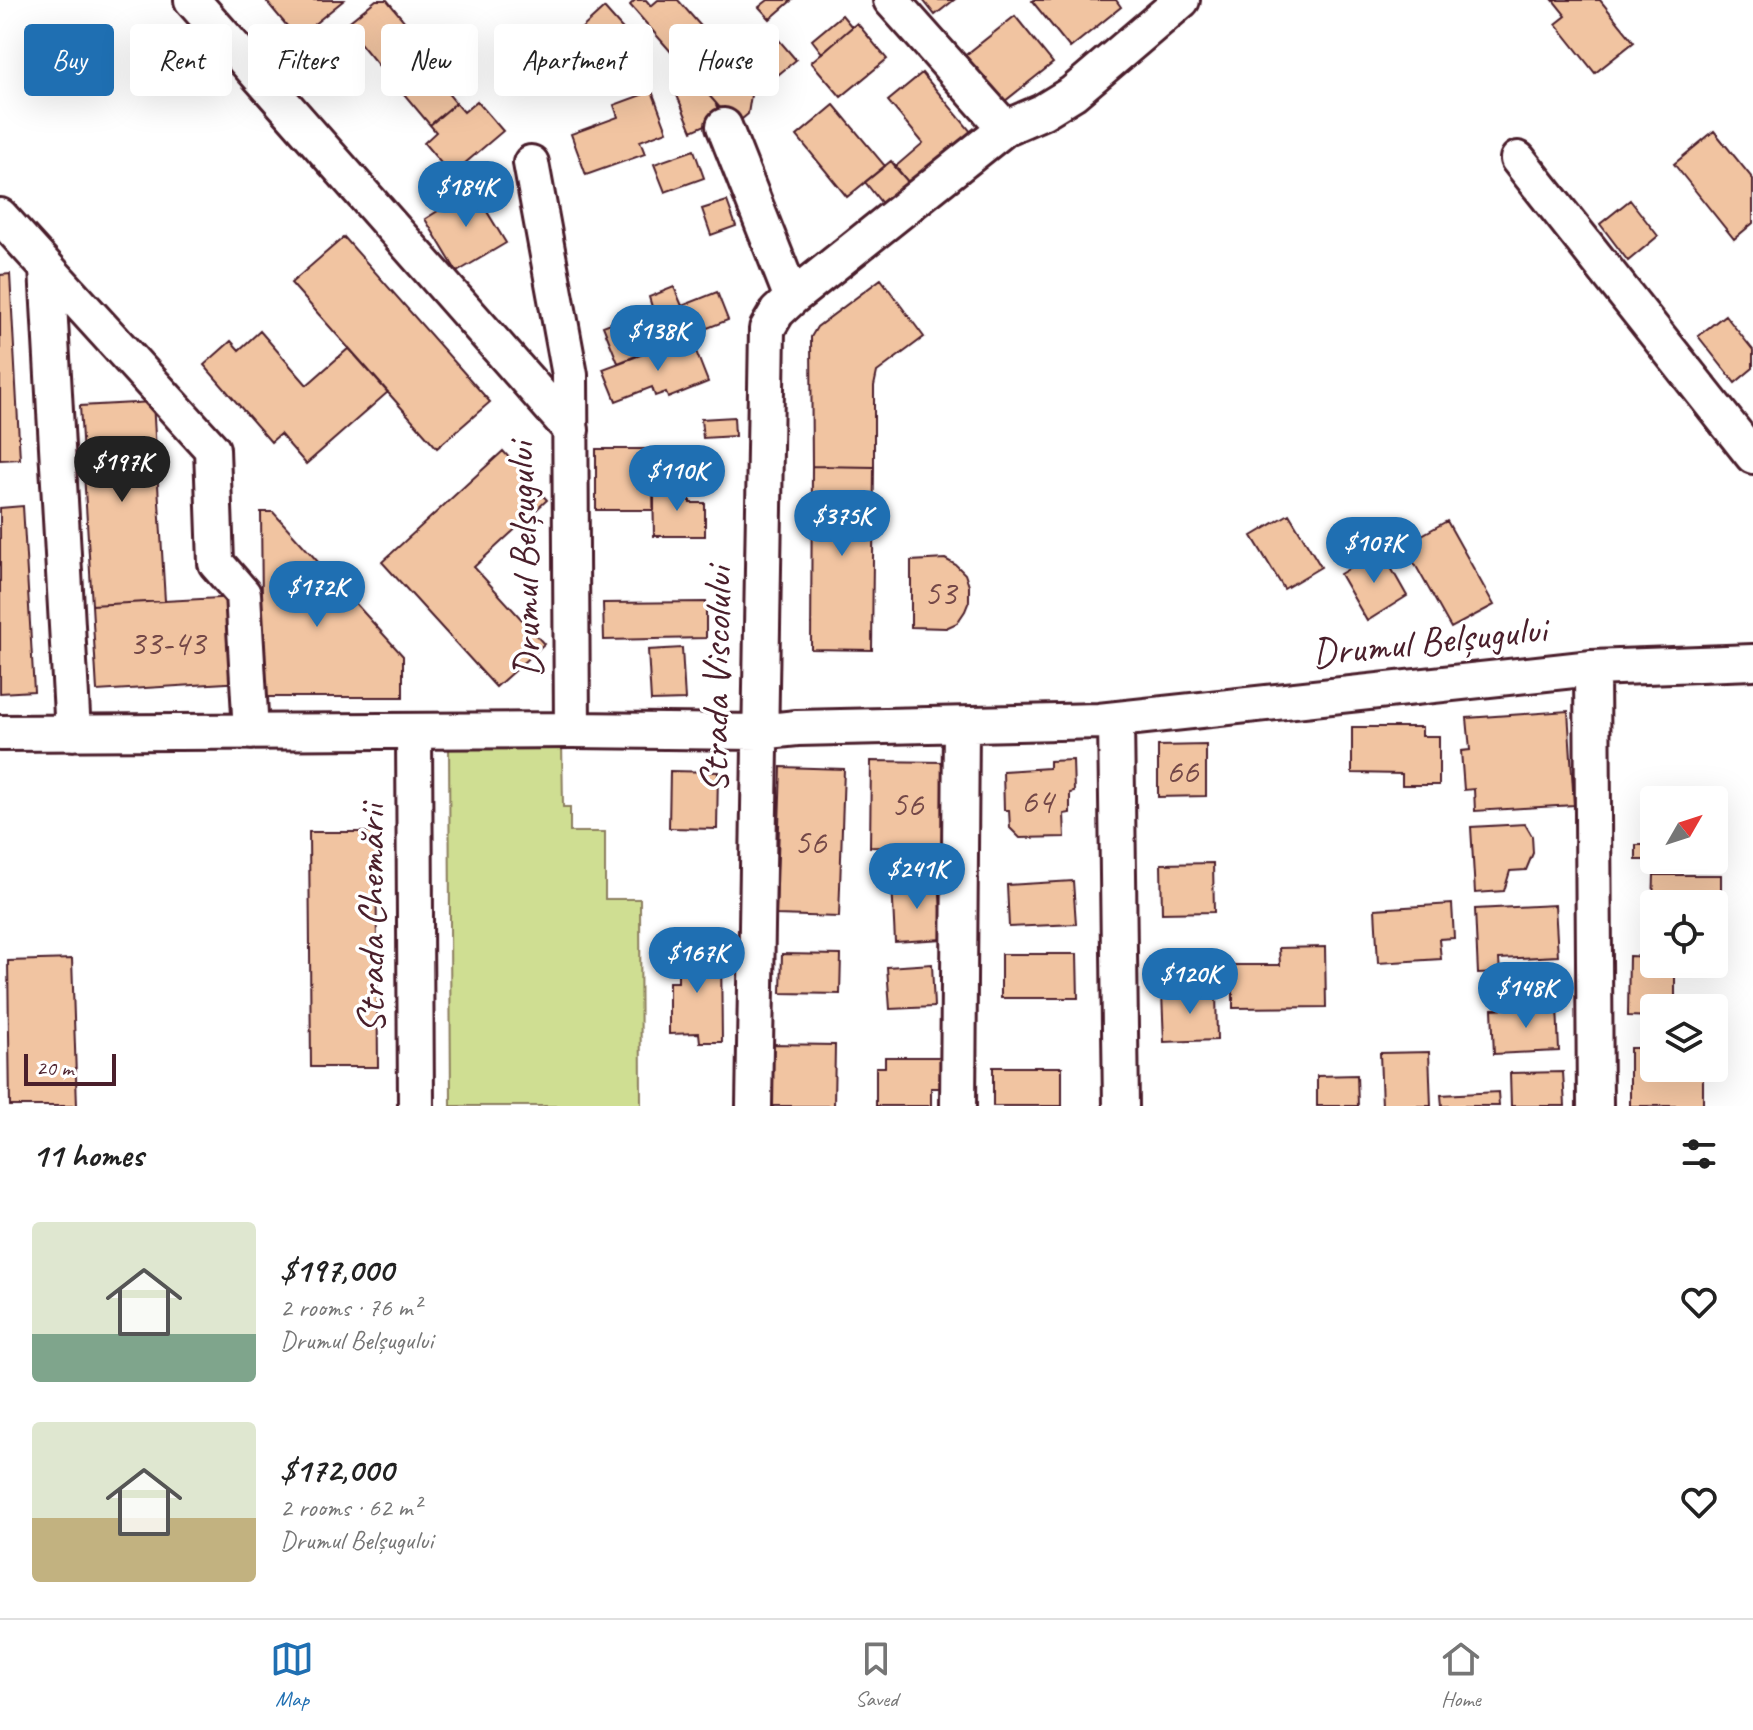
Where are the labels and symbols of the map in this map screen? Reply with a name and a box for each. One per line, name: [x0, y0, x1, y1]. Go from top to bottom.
pin: $184K: [410, 161, 522, 229]
pin: $138K: [602, 305, 714, 373]
pin: $197K: [66, 436, 178, 504]
street label: Drumul Belșugului: [495, 437, 553, 679]
pin: $110K: [621, 445, 733, 513]
pin: $375K: [786, 490, 898, 558]
pin: $107K: [1318, 517, 1430, 585]
pin: $172K: [261, 561, 373, 629]
street label: Strada Viscolului: [689, 562, 743, 794]
house number: 53: [924, 570, 959, 616]
street label: Drumul Belșugului: [1309, 603, 1553, 678]
house number: 33-43: [129, 620, 208, 666]
house number: 66: [1166, 748, 1200, 794]
house number: 64: [1021, 778, 1057, 824]
house number: 56: [891, 781, 925, 827]
north arrow: [1640, 786, 1728, 874]
street label: Strada Chemării: [346, 800, 396, 1033]
house number: 56: [794, 819, 828, 865]
pin: $241K: [861, 843, 973, 911]
pin: $167K: [641, 927, 753, 995]
pin: $120K: [1134, 948, 1246, 1016]
pin: $148K: [1470, 962, 1582, 1030]
scale bar: [24, 1050, 116, 1086]

